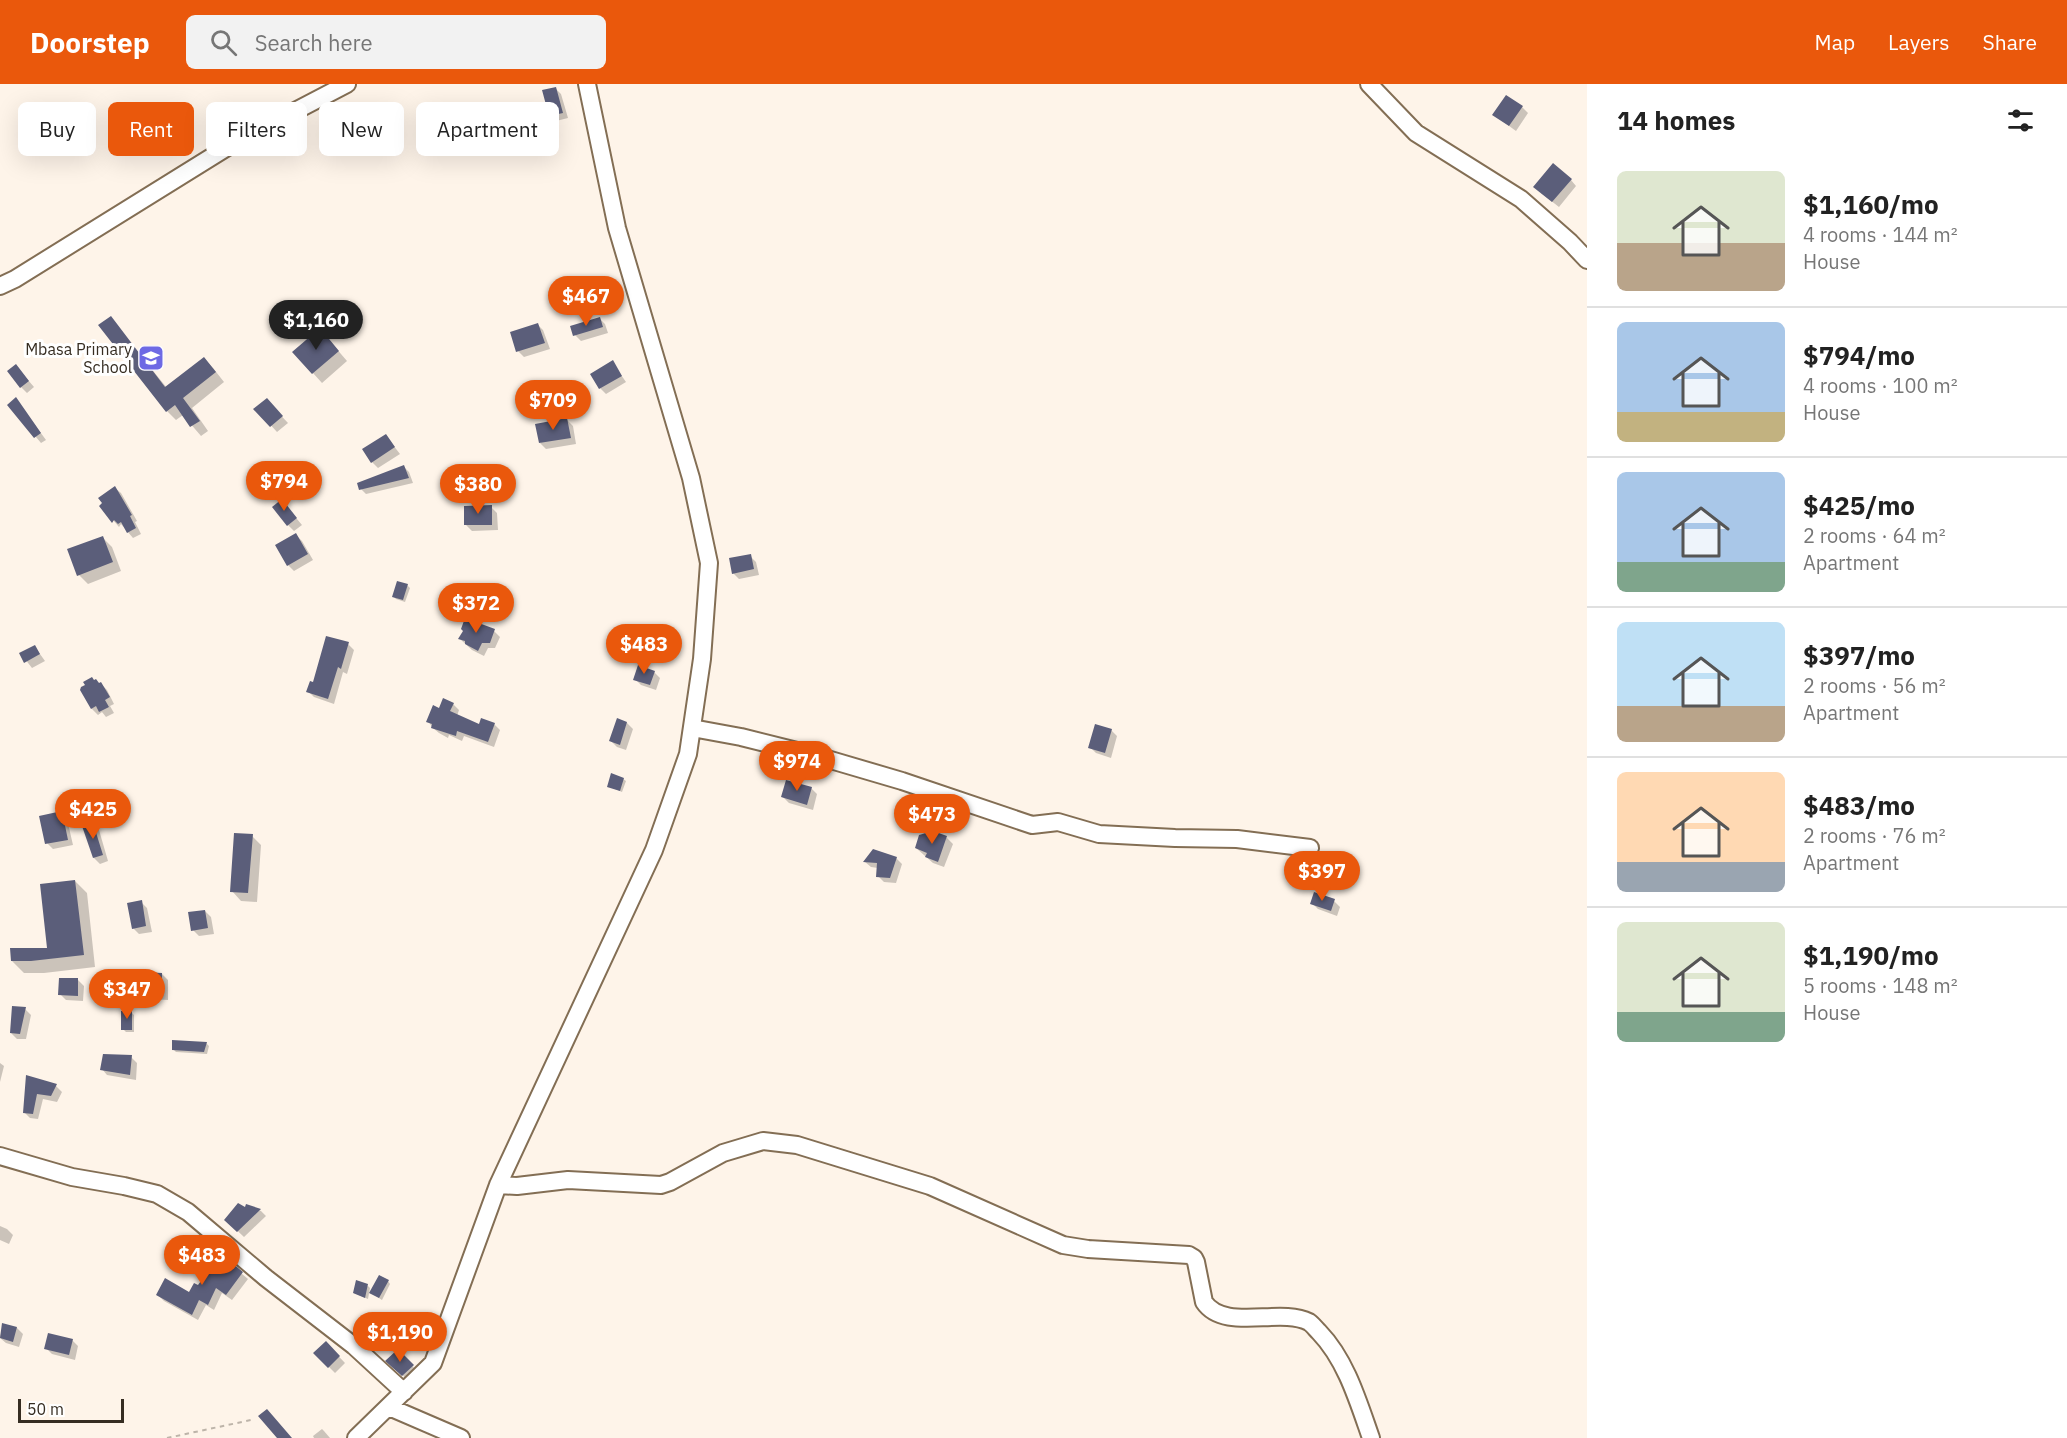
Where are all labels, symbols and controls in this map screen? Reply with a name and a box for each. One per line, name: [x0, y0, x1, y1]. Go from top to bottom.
search box: [186, 15, 606, 69]
text: Doorstep: [30, 24, 150, 61]
icon: search: [207, 26, 240, 59]
text: Search here: [255, 28, 373, 57]
text: Map: [1815, 28, 1855, 56]
text: Layers: [1888, 28, 1950, 56]
text: Share: [1983, 28, 2037, 56]
chip: Buy: [18, 102, 96, 156]
chip: Rent: [108, 102, 194, 156]
chip: Filters: [206, 102, 307, 156]
chip: New: [319, 102, 404, 156]
chip: Apartment: [416, 102, 559, 156]
text: 14 homes: [1617, 103, 1735, 137]
icon: filters: [2004, 104, 2037, 137]
text: $1,160/mo: [1803, 187, 1939, 221]
icon: home: [1665, 195, 1737, 267]
text: 4 rooms · 144 m²: [1803, 221, 1958, 248]
text: House: [1803, 248, 1860, 275]
pin: $467: [550, 276, 622, 327]
text: $467: [562, 282, 610, 309]
pin: $1,160: [267, 300, 365, 351]
text: $1,160: [283, 306, 349, 333]
text: $794/mo: [1803, 338, 1915, 372]
place label: Mbasa Primary School: [25, 339, 132, 377]
school or university icon: Mbasa Primary School: [136, 343, 166, 373]
icon: home: [1665, 346, 1737, 418]
text: 4 rooms · 100 m²: [1803, 372, 1958, 399]
pin: $709: [517, 380, 589, 431]
text: $709: [529, 386, 577, 413]
text: House: [1803, 399, 1860, 426]
pin: $794: [248, 461, 320, 512]
pin: $380: [442, 464, 514, 515]
text: $794: [260, 467, 308, 494]
text: $380: [454, 470, 502, 497]
text: $425/mo: [1803, 488, 1915, 522]
icon: home: [1665, 496, 1737, 568]
text: 2 rooms · 64 m²: [1803, 522, 1946, 549]
text: Apartment: [1803, 549, 1899, 576]
pin: $372: [440, 583, 512, 634]
text: $372: [452, 589, 500, 616]
pin: $483: [608, 624, 680, 675]
text: $483: [620, 630, 668, 657]
text: $397/mo: [1803, 638, 1915, 672]
icon: home: [1665, 646, 1737, 718]
text: 2 rooms · 56 m²: [1803, 672, 1946, 699]
text: Apartment: [1803, 699, 1899, 726]
pin: $974: [761, 741, 833, 792]
text: $974: [773, 747, 821, 774]
text: $483/mo: [1803, 788, 1915, 822]
pin: $425: [57, 789, 129, 840]
pin: $473: [896, 794, 968, 845]
text: $425: [69, 795, 117, 822]
icon: home: [1665, 796, 1737, 868]
text: $473: [908, 800, 956, 827]
text: 2 rooms · 76 m²: [1803, 822, 1946, 849]
text: Apartment: [1803, 849, 1899, 876]
pin: $397: [1286, 851, 1358, 902]
text: $397: [1298, 857, 1346, 884]
text: $1,190/mo: [1803, 938, 1939, 972]
icon: home: [1665, 946, 1737, 1018]
pin: $347: [91, 969, 163, 1020]
text: 5 rooms · 148 m²: [1803, 972, 1958, 999]
text: $347: [103, 975, 151, 1002]
text: House: [1803, 999, 1860, 1026]
pin: $483: [166, 1235, 238, 1286]
text: $483: [178, 1241, 226, 1268]
pin: $1,190: [351, 1312, 449, 1363]
text: $1,190: [367, 1318, 433, 1345]
scale bar: [18, 1396, 124, 1424]
text: 50 m: [27, 1399, 64, 1419]

